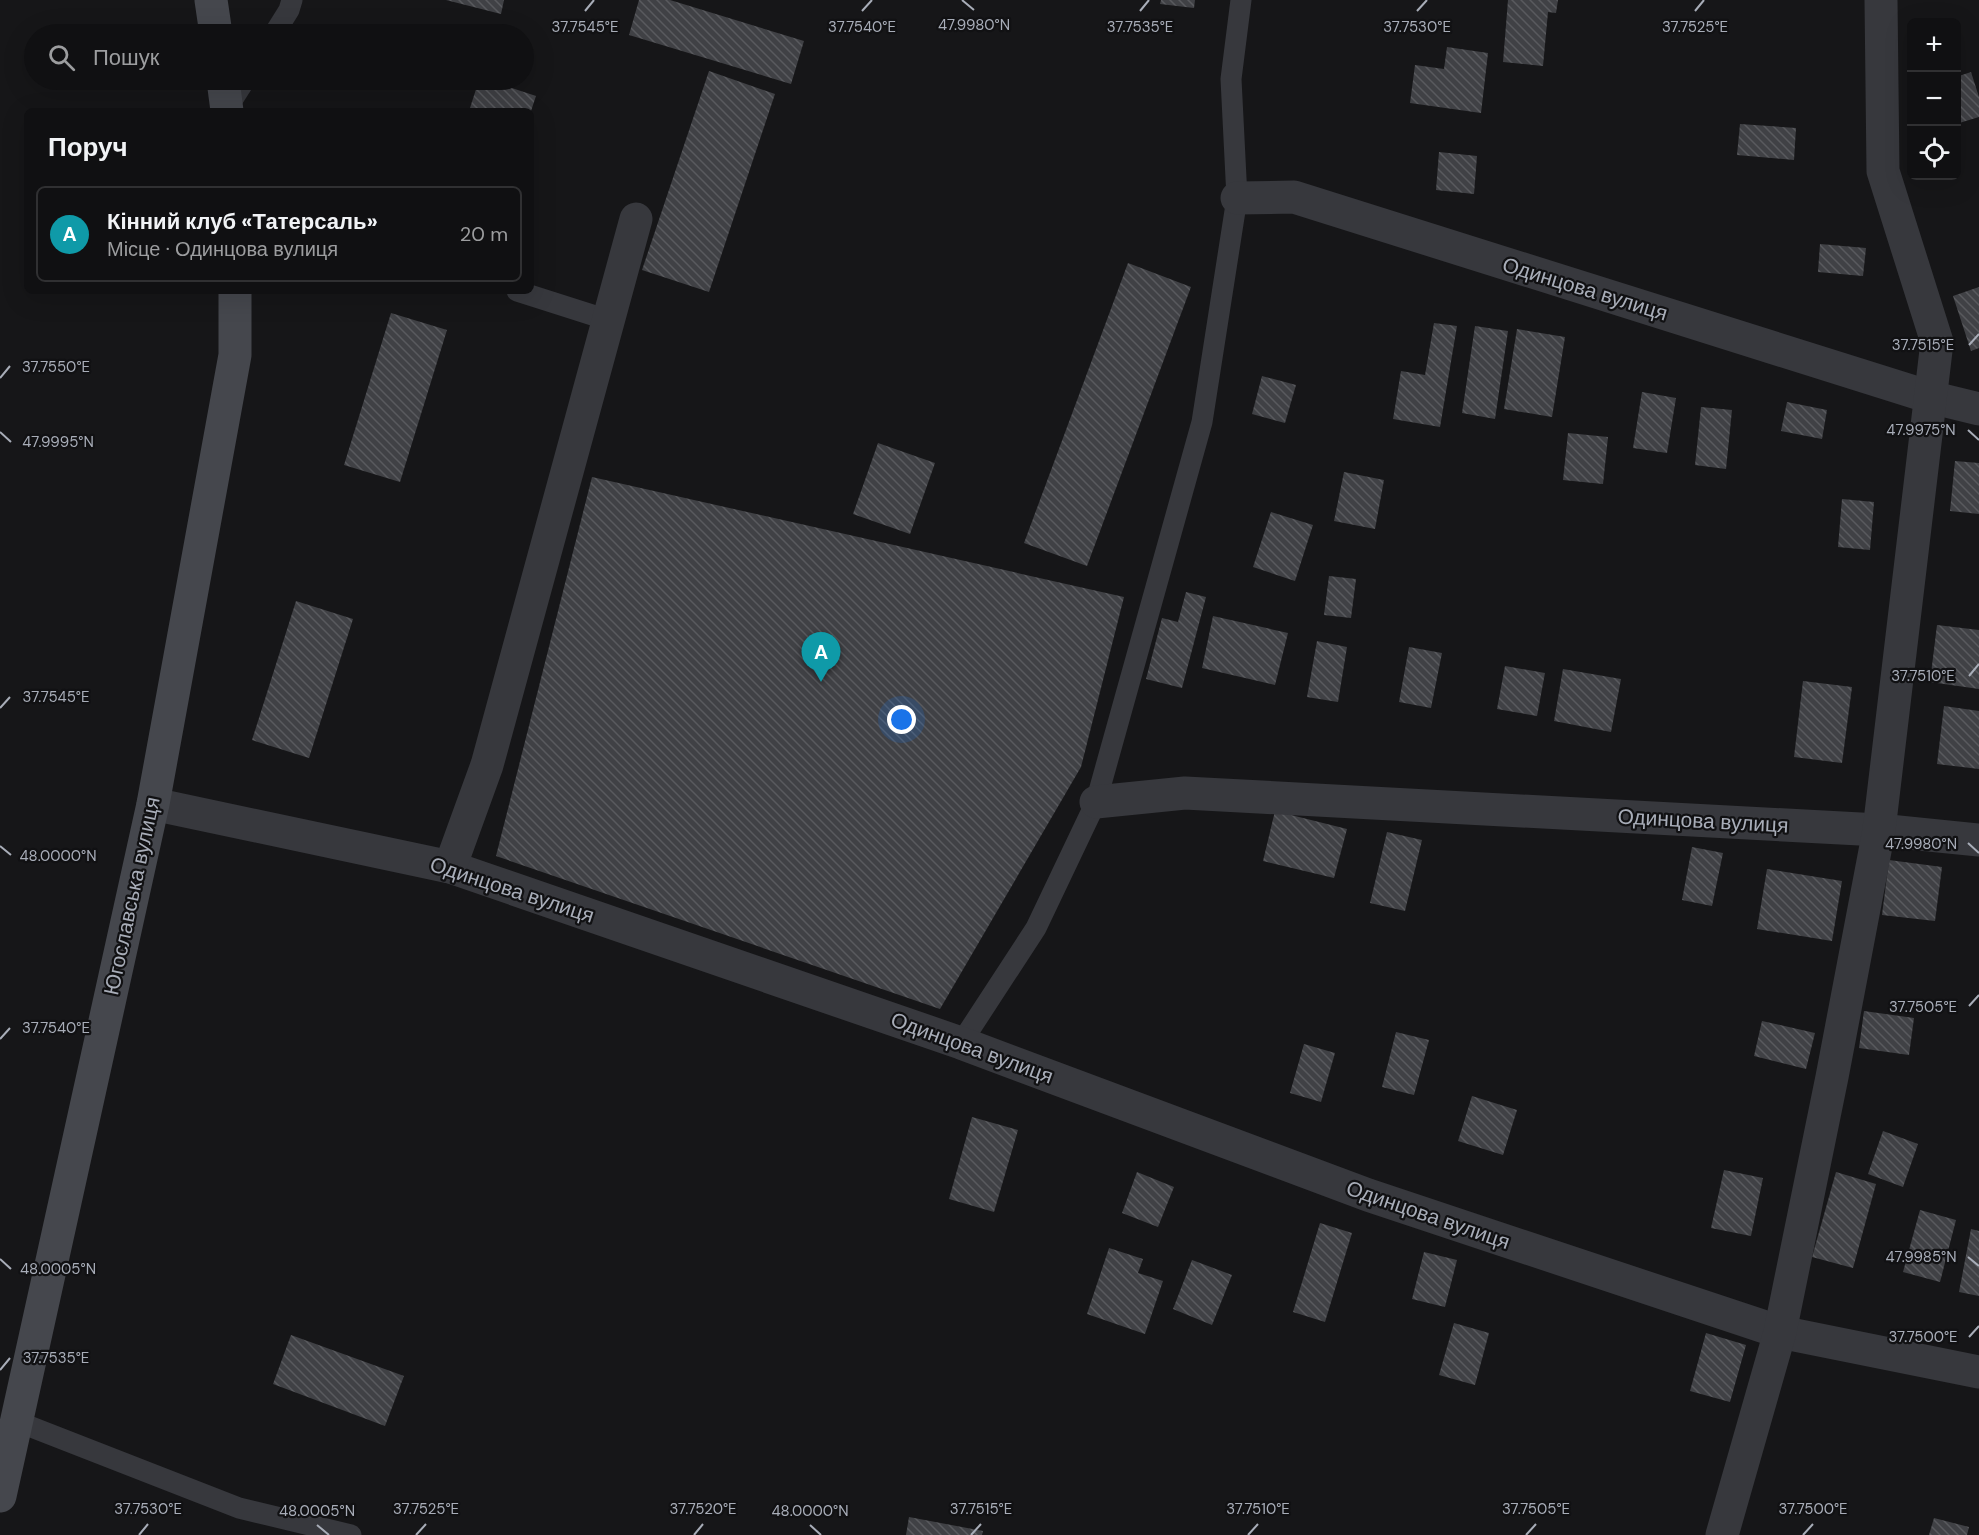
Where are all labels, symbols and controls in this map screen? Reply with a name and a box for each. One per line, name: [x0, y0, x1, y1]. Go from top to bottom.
text: 47.9980°N: [938, 15, 1010, 35]
text: 37.7545°E: [552, 17, 618, 37]
text: 37.7540°E: [828, 17, 896, 37]
text: 37.7535°E: [1107, 17, 1173, 37]
text: 37.7530°E: [1383, 17, 1451, 37]
text: 37.7525°E: [1662, 17, 1728, 37]
map controls: [1907, 18, 1961, 180]
button: +: [1907, 18, 1961, 72]
search box: [24, 24, 534, 90]
icon: search: [45, 41, 78, 74]
text: Пошук: [93, 43, 159, 72]
button: −: [1907, 72, 1961, 126]
button: locate: [1907, 126, 1961, 180]
text: Поруч: [48, 130, 128, 164]
text: Кінний клуб «Татерсаль»: [107, 207, 378, 236]
text: A: [62, 221, 77, 247]
text: 20 m: [460, 221, 508, 247]
text: Місце · Одинцова вулиця: [107, 236, 338, 262]
street label: Одинцова вулиця: [1499, 251, 1671, 327]
text: 37.7515°E: [1892, 335, 1954, 355]
text: 37.7550°E: [22, 357, 90, 377]
text: 47.9975°N: [1886, 420, 1956, 440]
text: 47.9995°N: [22, 432, 94, 452]
pin: A: [802, 632, 840, 682]
text: 37.7510°E: [1891, 666, 1955, 686]
text: 37.7545°E: [23, 687, 89, 707]
your location: [887, 705, 916, 734]
street label: Югославська вулиця: [97, 794, 167, 998]
street label: Одинцова вулиця: [1617, 803, 1789, 839]
text: 47.9980°N: [1885, 834, 1957, 854]
text: 48.0000°N: [19, 846, 97, 866]
street label: Одинцова вулиця: [426, 850, 598, 930]
text: 37.7505°E: [1889, 997, 1957, 1017]
street label: Одинцова вулиця: [887, 1006, 1057, 1090]
text: 37.7540°E: [22, 1018, 90, 1038]
street label: Одинцова вулиця: [1342, 1174, 1514, 1256]
text: 47.9985°N: [1885, 1247, 1957, 1267]
text: 48.0005°N: [20, 1259, 96, 1279]
text: 37.7500°E: [1888, 1327, 1958, 1347]
text: 37.7535°E: [23, 1348, 89, 1368]
text: 37.7530°E: [114, 1499, 182, 1519]
text: 37.7525°E: [393, 1499, 459, 1519]
text: 37.7520°E: [669, 1499, 737, 1519]
text: 37.7515°E: [950, 1499, 1012, 1519]
text: 37.7510°E: [1226, 1499, 1290, 1519]
text: 37.7505°E: [1502, 1499, 1570, 1519]
text: 37.7500°E: [1778, 1499, 1848, 1519]
text: 48.0005°N: [279, 1501, 355, 1521]
text: 48.0000°N: [771, 1501, 849, 1521]

